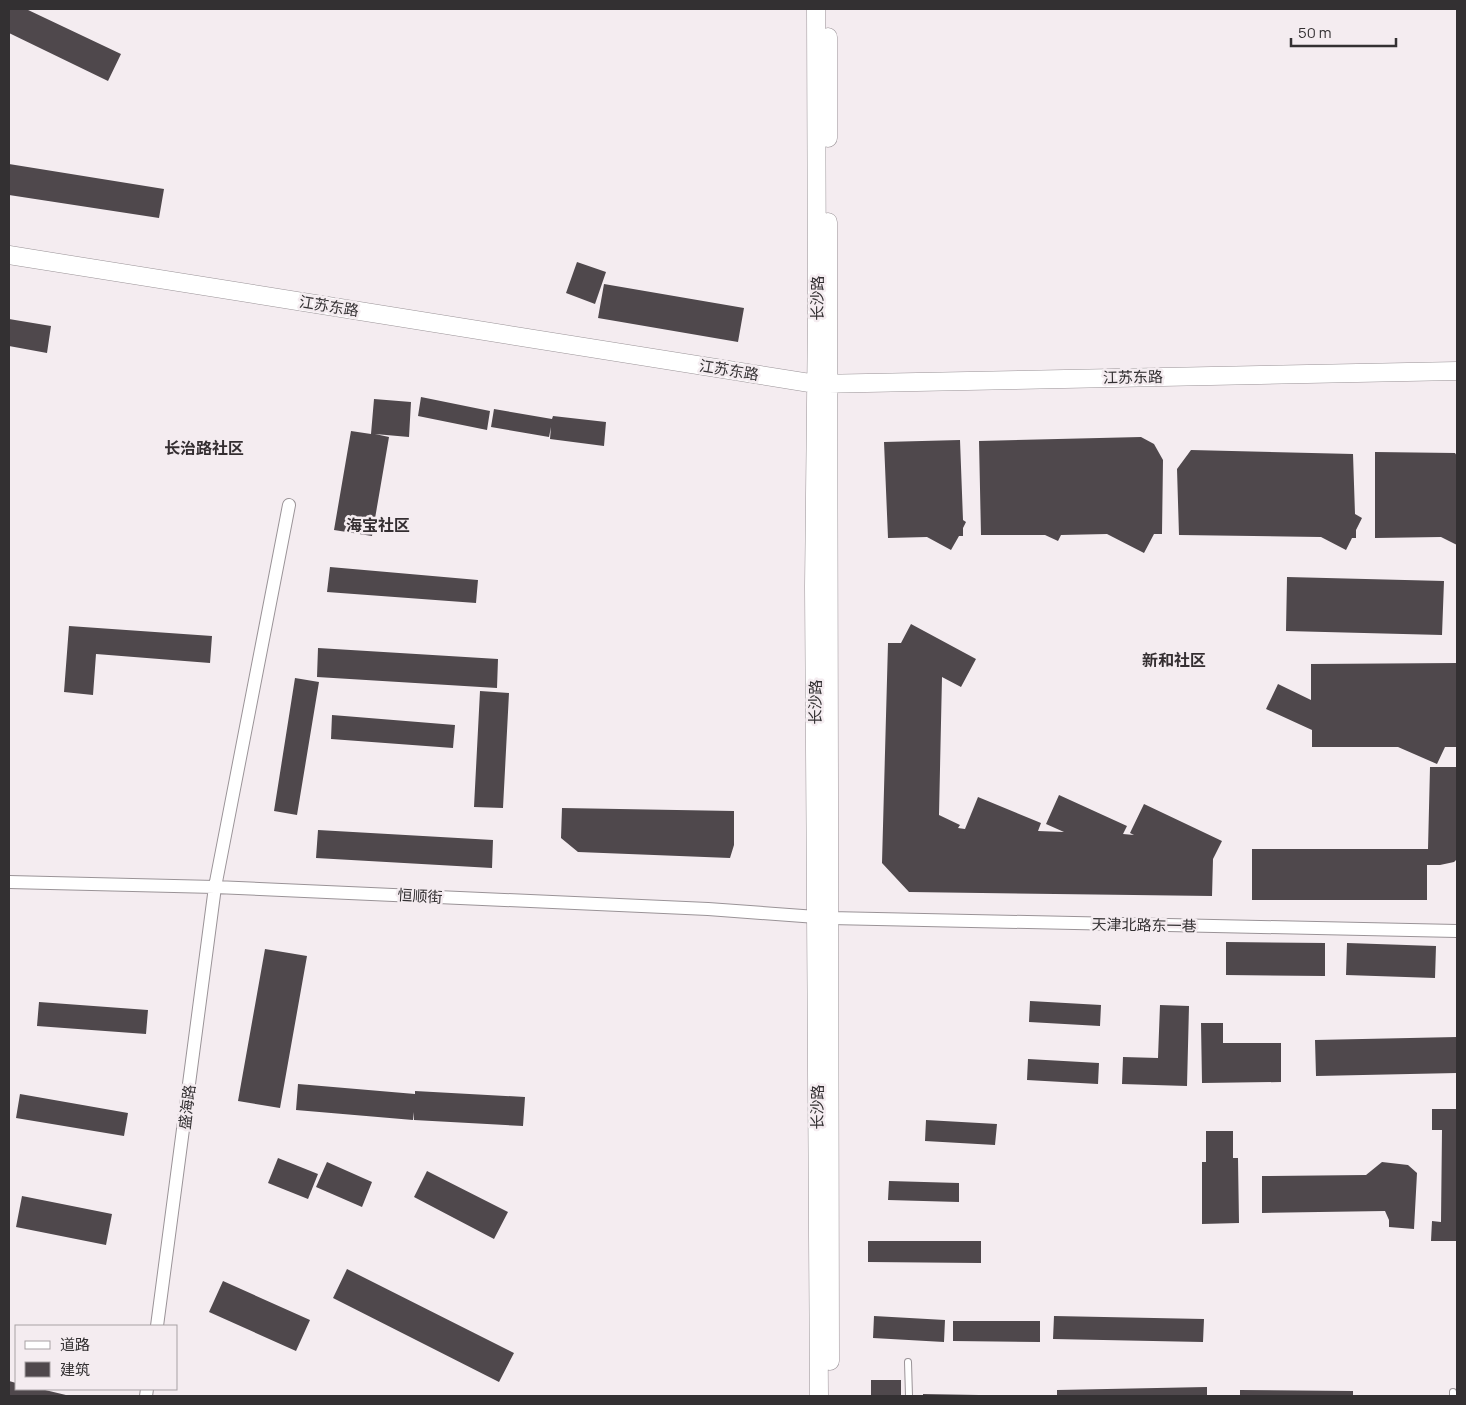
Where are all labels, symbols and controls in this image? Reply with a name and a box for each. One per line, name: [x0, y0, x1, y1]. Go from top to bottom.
scale bar: [1291, 15, 1396, 47]
text: 50 m: [1298, 22, 1332, 43]
street label: 长沙路: [807, 275, 828, 321]
street label: 江苏东路: [298, 291, 360, 321]
street label: 江苏东路: [698, 355, 760, 385]
street label: 江苏东路: [1103, 366, 1163, 388]
district label: 长治路社区: [164, 437, 244, 459]
district label: 海宝社区: [346, 514, 410, 536]
district label: 新和社区: [1142, 649, 1206, 671]
street label: 长沙路: [805, 679, 826, 725]
street label: 恒顺街: [397, 884, 443, 908]
street label: 天津北路东一巷: [1091, 914, 1197, 936]
street label: 盛海路: [174, 1083, 200, 1131]
street label: 长沙路: [807, 1084, 828, 1130]
legend: [15, 1325, 178, 1390]
text: 道路: [60, 1334, 90, 1355]
text: 建筑: [60, 1359, 90, 1380]

